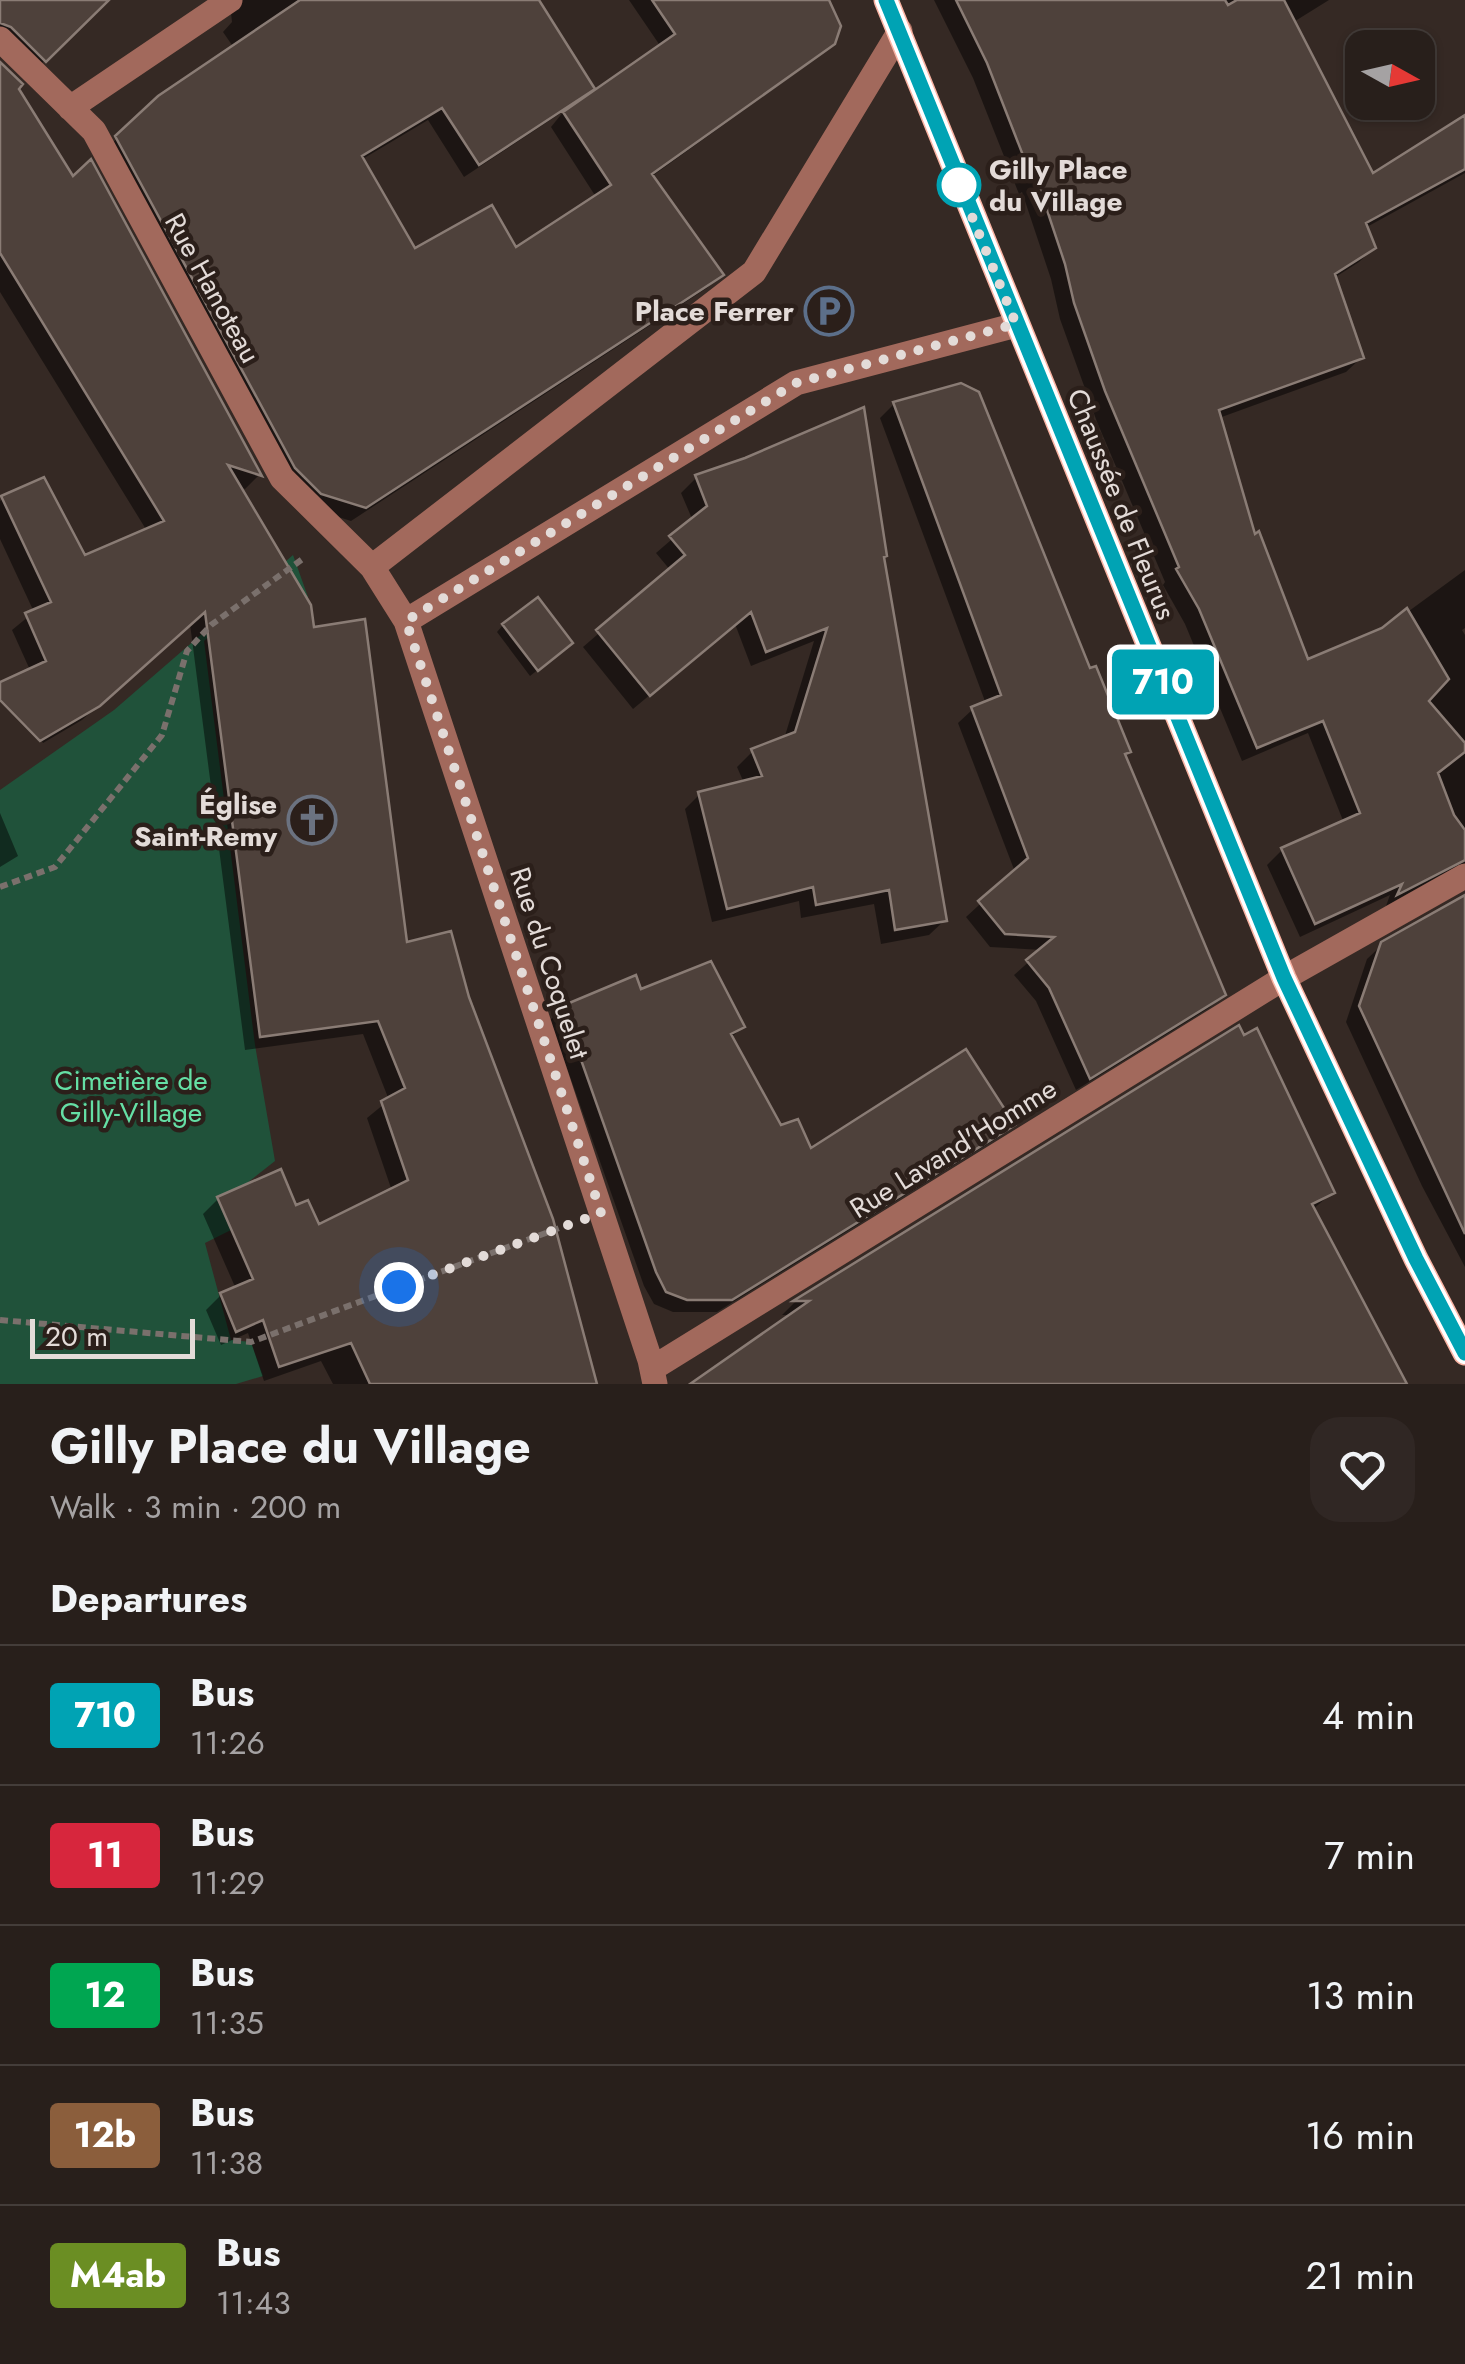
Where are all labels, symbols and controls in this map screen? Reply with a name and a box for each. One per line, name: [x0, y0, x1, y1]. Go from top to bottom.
north arrow: [1345, 30, 1435, 120]
map controls: [1345, 30, 1435, 120]
place label: Gilly Place du Village: [989, 149, 1128, 222]
marker: Gilly Place du Village: [938, 164, 980, 206]
street label: Rue Hanoteau: [154, 206, 271, 371]
parking icon: Place Ferrer: [803, 285, 855, 337]
place label: Place Ferrer: [635, 291, 794, 332]
street label: Chaussée de Fleurus: [1056, 383, 1187, 626]
line badge: 710: [1106, 650, 1220, 714]
text: 710: [1132, 657, 1194, 707]
place label: Église Saint-Remy: [134, 784, 277, 857]
church icon: Église Saint-Remy: [286, 794, 338, 846]
street label: Rue du Coquelet: [499, 862, 600, 1065]
park label: Cimetière de Gilly-Village: [54, 1060, 208, 1133]
street label: Rue Lavand'Homme: [842, 1068, 1065, 1229]
your location: [374, 1262, 424, 1312]
scale bar: [30, 1314, 195, 1358]
text: 20 m: [45, 1316, 108, 1357]
text: Gilly Place du Village: [50, 1412, 531, 1481]
button: heart: [1310, 1417, 1415, 1522]
text: Walk · 3 min · 200 m: [50, 1484, 341, 1530]
text: Departures: [50, 1571, 247, 1626]
text: Bus: [190, 1665, 254, 1720]
text: 4 min: [1322, 1688, 1415, 1743]
text: 710: [74, 1690, 136, 1740]
text: 11:26: [190, 1720, 265, 1766]
text: Bus: [190, 1805, 254, 1860]
text: 7 min: [1324, 1828, 1415, 1883]
text: 11: [87, 1830, 123, 1880]
text: 11:29: [190, 1860, 265, 1906]
text: Bus: [190, 1945, 254, 2000]
text: 13 min: [1306, 1968, 1415, 2023]
text: 12: [85, 1970, 125, 2020]
text: 11:35: [190, 2000, 264, 2046]
text: Bus: [190, 2085, 254, 2140]
text: 16 min: [1305, 2108, 1415, 2163]
text: 12b: [74, 2110, 136, 2160]
text: 11:38: [190, 2140, 263, 2186]
text: Bus: [216, 2225, 281, 2280]
text: 21 min: [1305, 2248, 1415, 2303]
text: M4ab: [70, 2250, 166, 2300]
text: 11:43: [216, 2280, 291, 2326]

